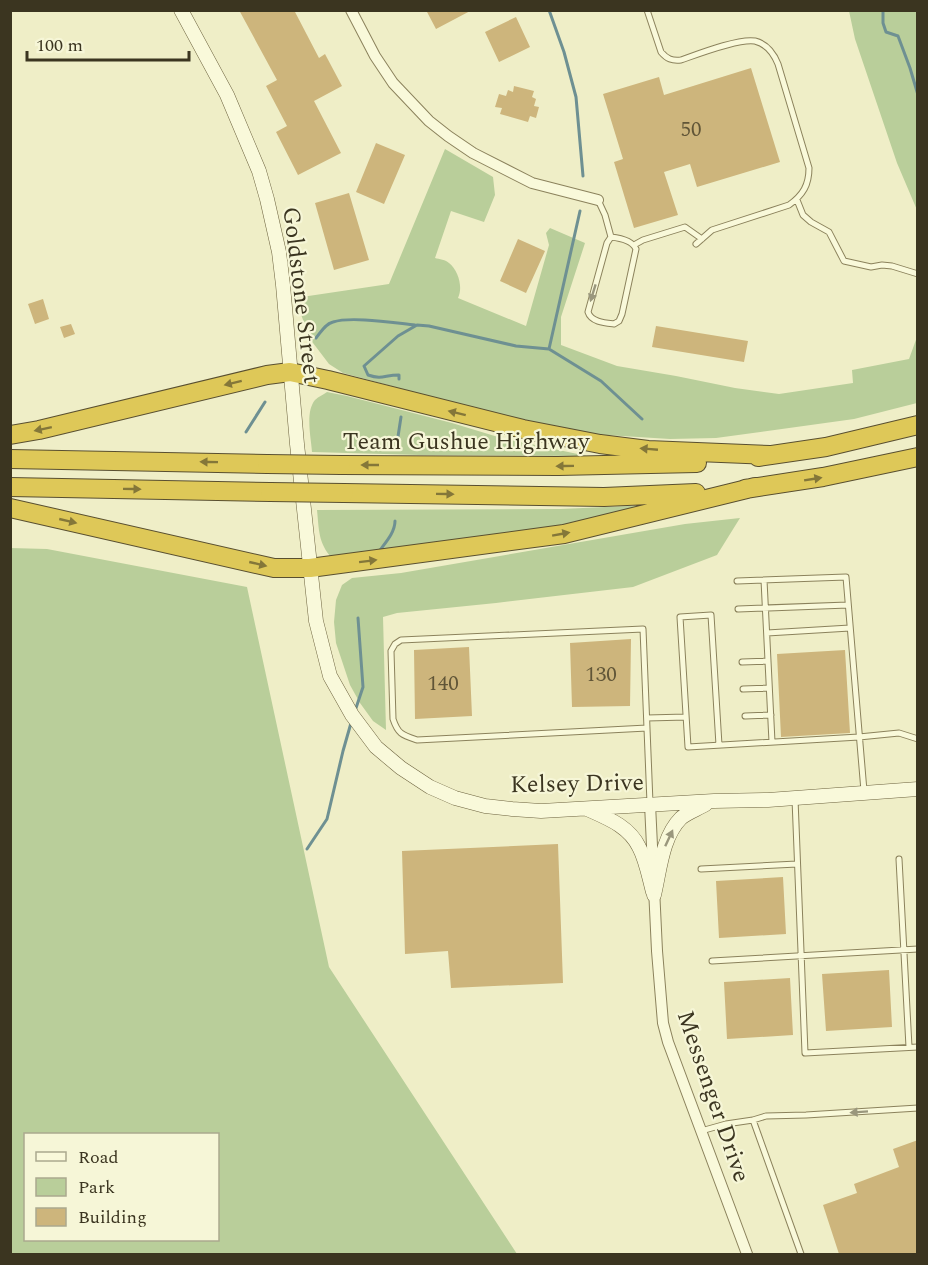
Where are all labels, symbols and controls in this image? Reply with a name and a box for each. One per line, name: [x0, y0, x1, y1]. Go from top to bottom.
scale bar: [27, 24, 189, 62]
text: 100 m: [36, 32, 83, 59]
house number: 50: [681, 114, 702, 146]
street label: Goldstone Street: [272, 205, 330, 386]
one-way arrow: [588, 284, 598, 302]
one-way arrow: [224, 379, 242, 389]
one-way arrow: [448, 407, 467, 417]
one-way arrow: [34, 424, 52, 434]
street label: Team Gushue Highway: [342, 424, 591, 460]
one-way arrow: [639, 445, 658, 454]
one-way arrow: [199, 458, 218, 467]
one-way arrow: [360, 460, 379, 470]
one-way arrow: [555, 461, 574, 471]
one-way arrow: [803, 474, 822, 483]
one-way arrow: [122, 484, 141, 494]
one-way arrow: [435, 489, 454, 499]
one-way arrow: [58, 517, 77, 526]
one-way arrow: [551, 529, 570, 538]
one-way arrow: [358, 556, 377, 566]
one-way arrow: [248, 560, 267, 570]
house number: 130: [585, 659, 617, 691]
house number: 140: [427, 668, 459, 700]
street label: Kelsey Drive: [510, 765, 644, 803]
one-way arrow: [664, 829, 674, 847]
street label: Messenger Drive: [667, 1006, 759, 1187]
one-way arrow: [850, 1107, 869, 1117]
legend: [24, 1133, 219, 1241]
text: Road: [78, 1144, 119, 1171]
text: Park: [78, 1174, 115, 1201]
text: Building: [78, 1204, 147, 1231]

